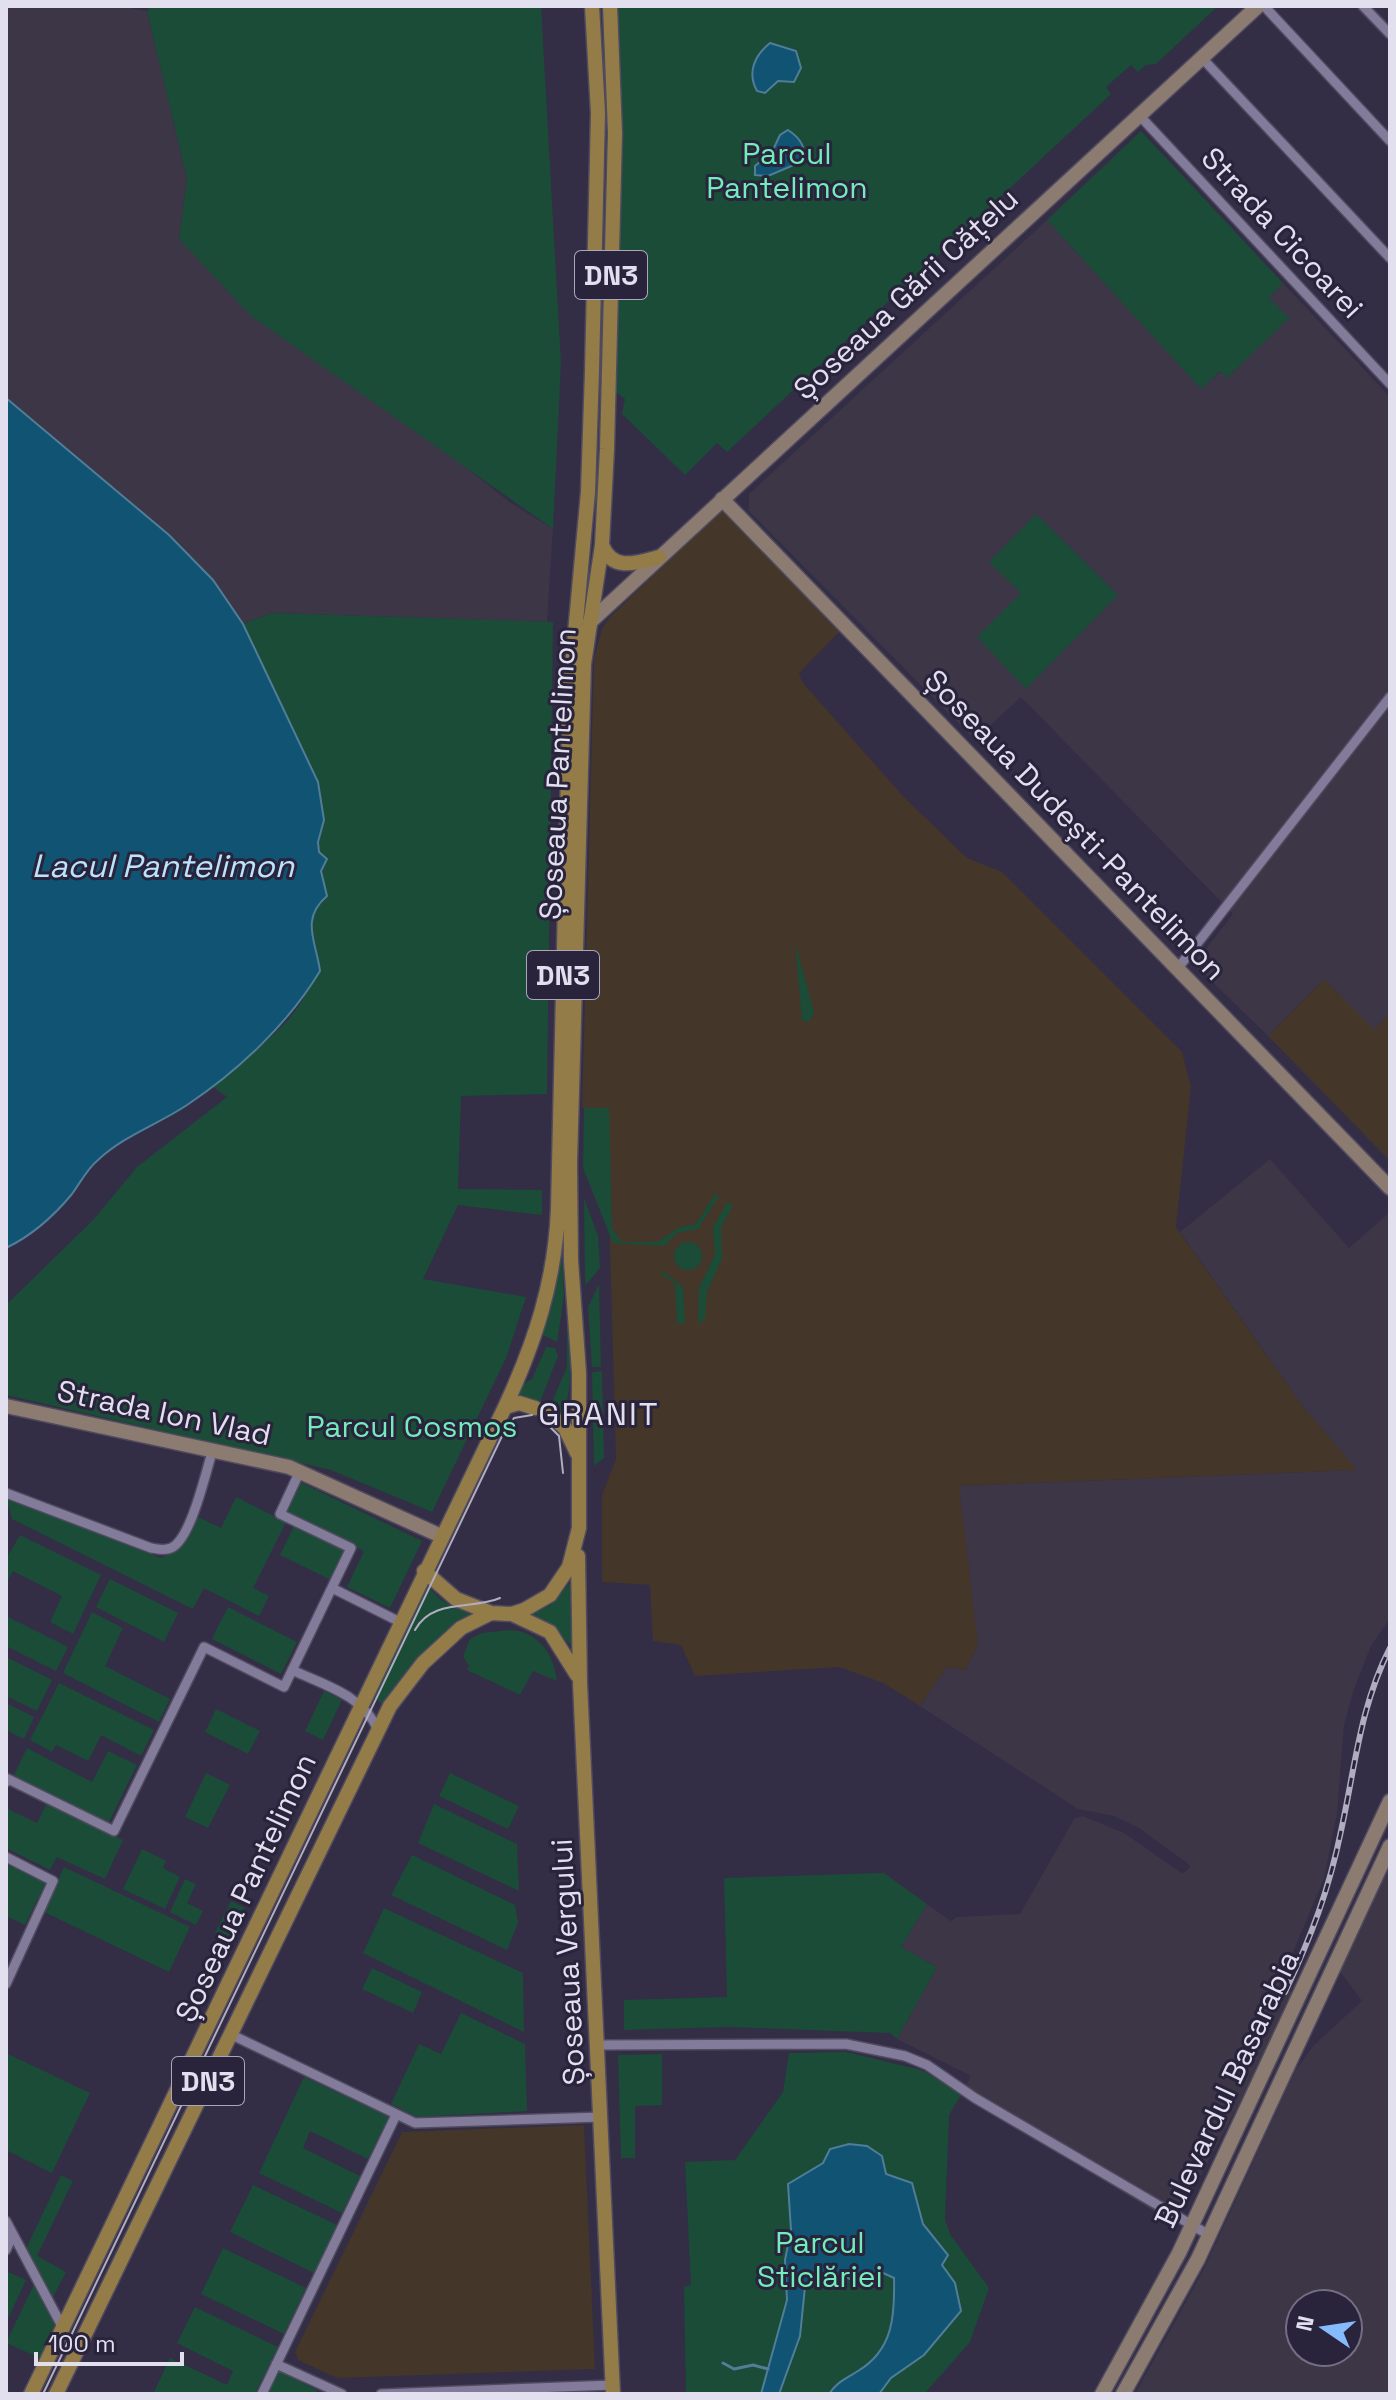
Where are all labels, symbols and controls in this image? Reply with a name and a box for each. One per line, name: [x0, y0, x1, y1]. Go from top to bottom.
park label: Parcul Pantelimon: [706, 134, 868, 207]
street label: Strada Cicoarei: [1193, 139, 1372, 327]
street label: Șoseaua Gării Cățelu: [785, 179, 1026, 408]
road number: DN3: [575, 251, 647, 299]
street label: Șoseaua Pantelimon: [530, 627, 585, 921]
street label: Șoseaua Dudești-Pantelimon: [916, 661, 1234, 988]
water label: Lacul Pantelimon: [32, 846, 296, 886]
road number: DN3: [527, 951, 599, 999]
street label: Strada Ion Vlad: [54, 1371, 275, 1454]
district label: GRANIT: [538, 1394, 660, 1434]
park label: Parcul Cosmos: [307, 1407, 517, 1446]
street label: Șoseaua Pantelimon: [166, 1747, 325, 2028]
street label: Șoseaua Vergului: [542, 1838, 593, 2086]
street label: Bulevardul Basarabia: [1145, 1944, 1308, 2233]
road number: DN3: [172, 2057, 244, 2105]
park label: Parcul Sticlăriei: [757, 2223, 883, 2296]
north arrow: [1284, 2288, 1364, 2368]
text: N: [1289, 2313, 1320, 2334]
scale bar: [36, 2316, 182, 2366]
text: 100 m: [48, 2328, 116, 2359]

